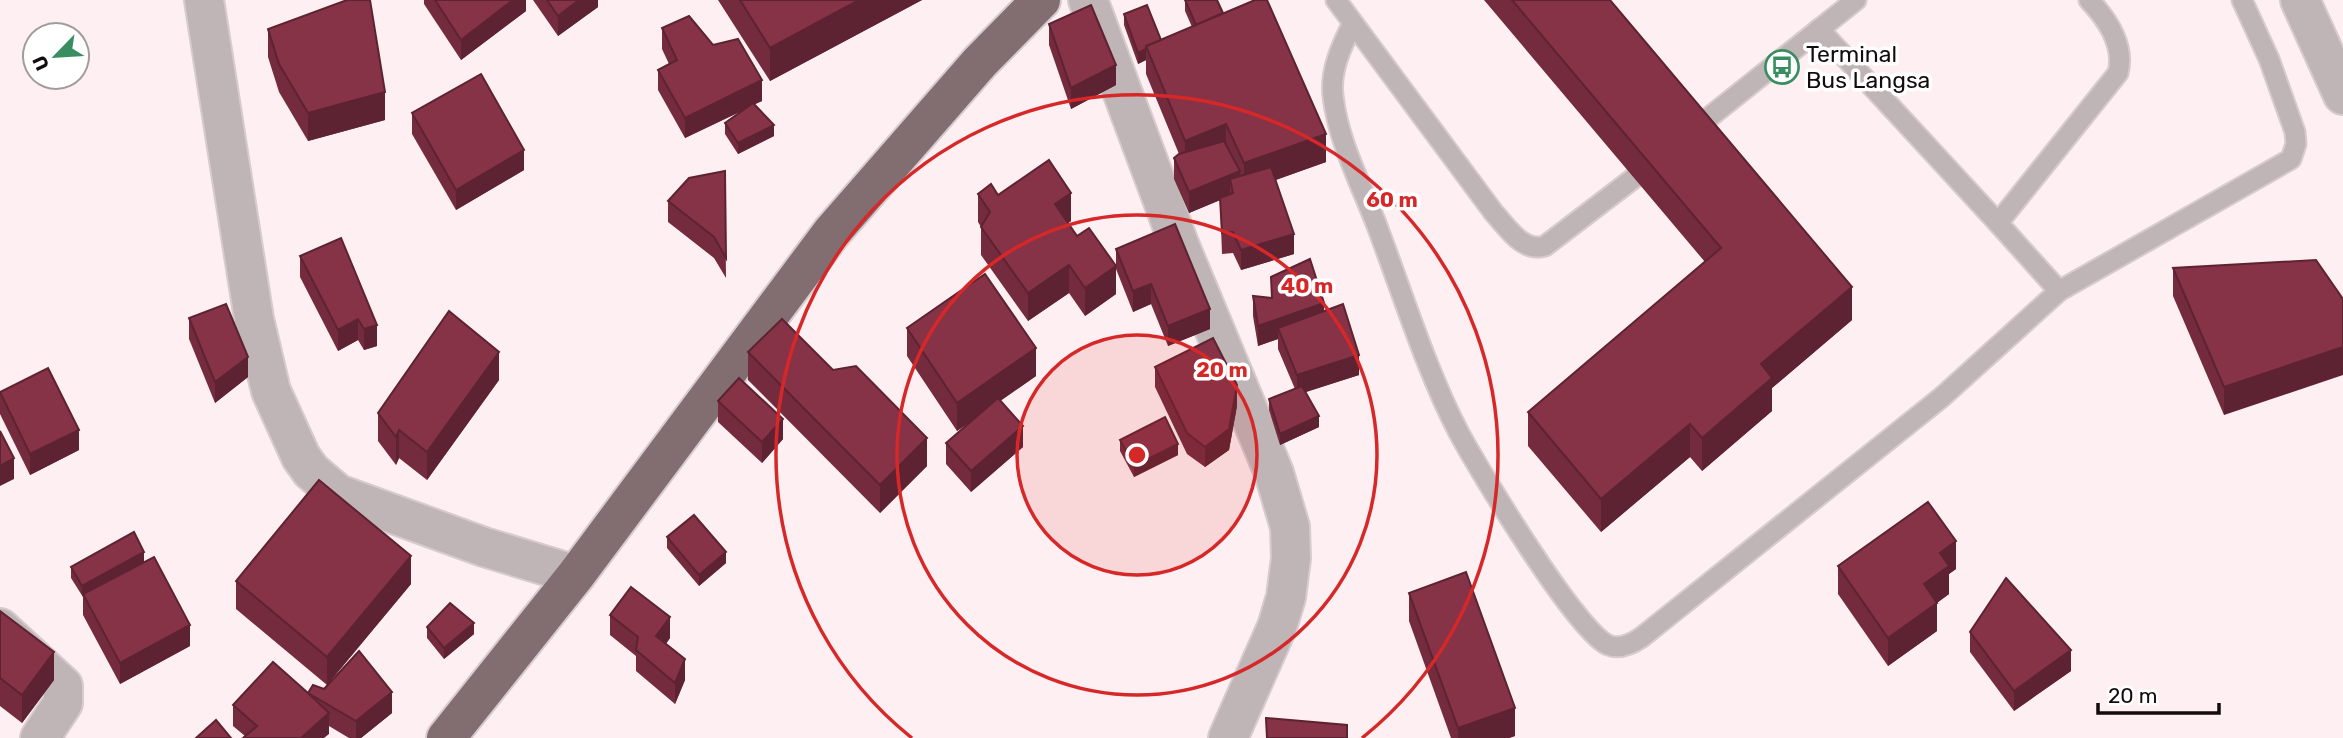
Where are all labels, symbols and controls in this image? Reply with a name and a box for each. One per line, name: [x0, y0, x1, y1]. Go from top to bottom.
north arrow: [21, 21, 91, 91]
place label: Terminal Bus Langsa: [1806, 40, 1930, 94]
bus stop icon: Terminal Bus Langsa: [1763, 48, 1801, 86]
text: U: [28, 52, 54, 74]
text: 60 m: [1366, 187, 1418, 212]
text: 40 m: [1281, 273, 1333, 298]
text: 20 m: [1196, 357, 1248, 382]
centre of rings: [1125, 443, 1149, 467]
scale bar: [2098, 672, 2219, 716]
text: 20 m: [2108, 683, 2157, 708]

